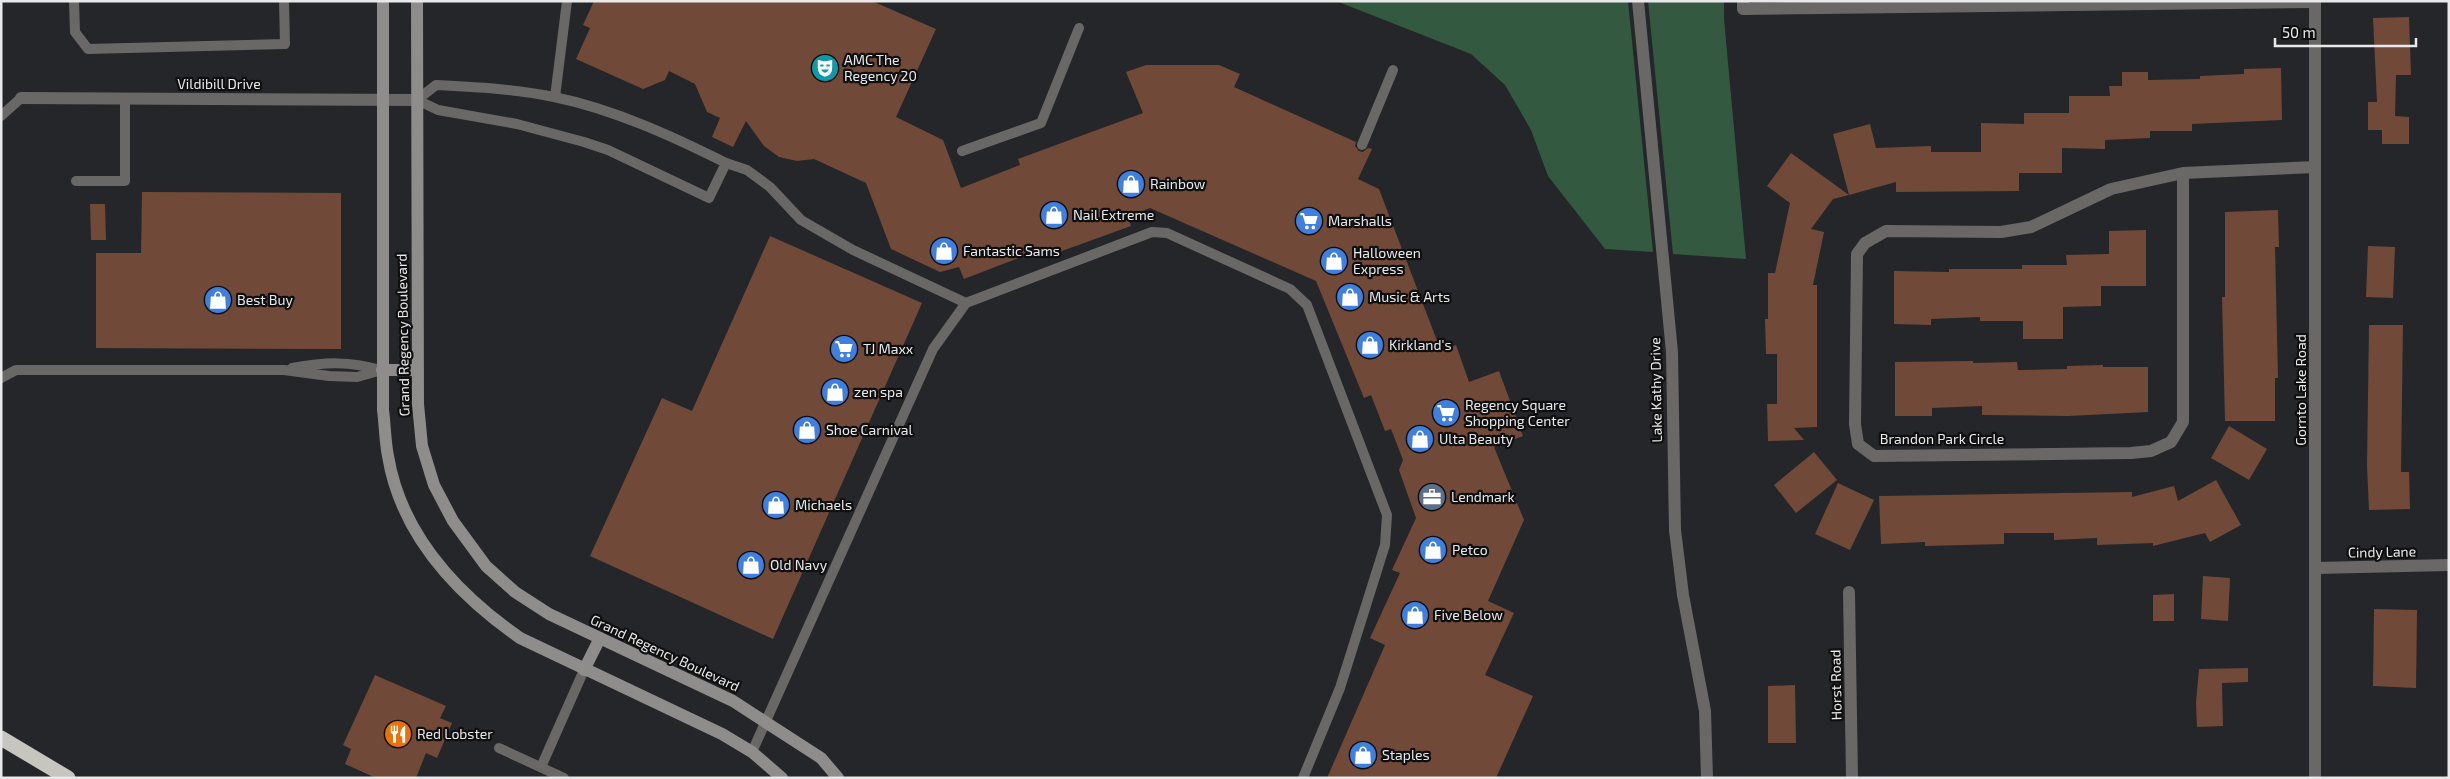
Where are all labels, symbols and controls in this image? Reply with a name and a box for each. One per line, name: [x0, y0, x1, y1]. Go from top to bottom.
scale bar: [2275, 15, 2416, 47]
text: 50 m: [2282, 23, 2316, 41]
place label: AMC The Regency 20: [844, 51, 917, 84]
theatre icon: AMC The Regency 20: [810, 53, 840, 83]
street label: Vildibill Drive: [177, 75, 261, 92]
shop icon: Rainbow: [1116, 169, 1146, 199]
place label: Rainbow: [1150, 175, 1206, 192]
shop icon: Nail Extreme: [1039, 200, 1069, 230]
place label: Nail Extreme: [1073, 206, 1154, 223]
supermarket icon: Marshalls: [1294, 206, 1324, 236]
place label: Marshalls: [1328, 212, 1392, 229]
shop icon: Fantastic Sams: [929, 236, 959, 266]
place label: Fantastic Sams: [963, 242, 1060, 259]
place label: Halloween Express: [1353, 244, 1421, 277]
shop icon: Halloween Express: [1319, 246, 1349, 276]
street label: Grand Regency Boulevard: [393, 254, 412, 417]
shop icon: Music & Arts: [1335, 282, 1365, 312]
shop icon: Best Buy: [203, 285, 233, 315]
place label: Music & Arts: [1369, 288, 1450, 305]
place label: Best Buy: [237, 291, 293, 308]
shop icon: Kirkland's: [1355, 330, 1385, 360]
supermarket icon: TJ Maxx: [829, 334, 859, 364]
street label: Gornto Lake Road: [2292, 334, 2309, 446]
place label: Kirkland's: [1389, 336, 1452, 353]
street label: Lake Kathy Drive: [1646, 337, 1665, 443]
place label: TJ Maxx: [863, 340, 914, 357]
shop icon: zen spa: [820, 377, 850, 407]
place label: zen spa: [854, 383, 903, 400]
place label: Regency Square Shopping Center: [1465, 396, 1570, 429]
supermarket icon: Regency Square Shopping Center: [1431, 398, 1461, 428]
shop icon: Shoe Carnival: [792, 415, 822, 445]
place label: Shoe Carnival: [826, 421, 914, 438]
shop icon: Ulta Beauty: [1405, 424, 1435, 454]
place label: Ulta Beauty: [1439, 430, 1514, 447]
street label: Brandon Park Circle: [1880, 430, 2004, 447]
office icon: Lendmark: [1417, 482, 1447, 512]
place label: Lendmark: [1451, 488, 1515, 505]
shop icon: Michaels: [761, 490, 791, 520]
place label: Michaels: [795, 496, 852, 513]
shop icon: Petco: [1418, 535, 1448, 565]
place label: Petco: [1452, 541, 1488, 558]
street label: Cindy Lane: [2348, 542, 2416, 561]
shop icon: Old Navy: [736, 550, 766, 580]
place label: Old Navy: [770, 556, 828, 573]
shop icon: Five Below: [1400, 600, 1430, 630]
place label: Five Below: [1434, 606, 1503, 623]
street label: Grand Regency Boulevard: [588, 610, 743, 695]
street label: Horst Road: [1826, 649, 1845, 721]
restaurant icon: Red Lobster: [383, 719, 413, 749]
place label: Red Lobster: [417, 725, 493, 742]
shop icon: Staples: [1348, 740, 1378, 770]
place label: Staples: [1382, 746, 1430, 763]

